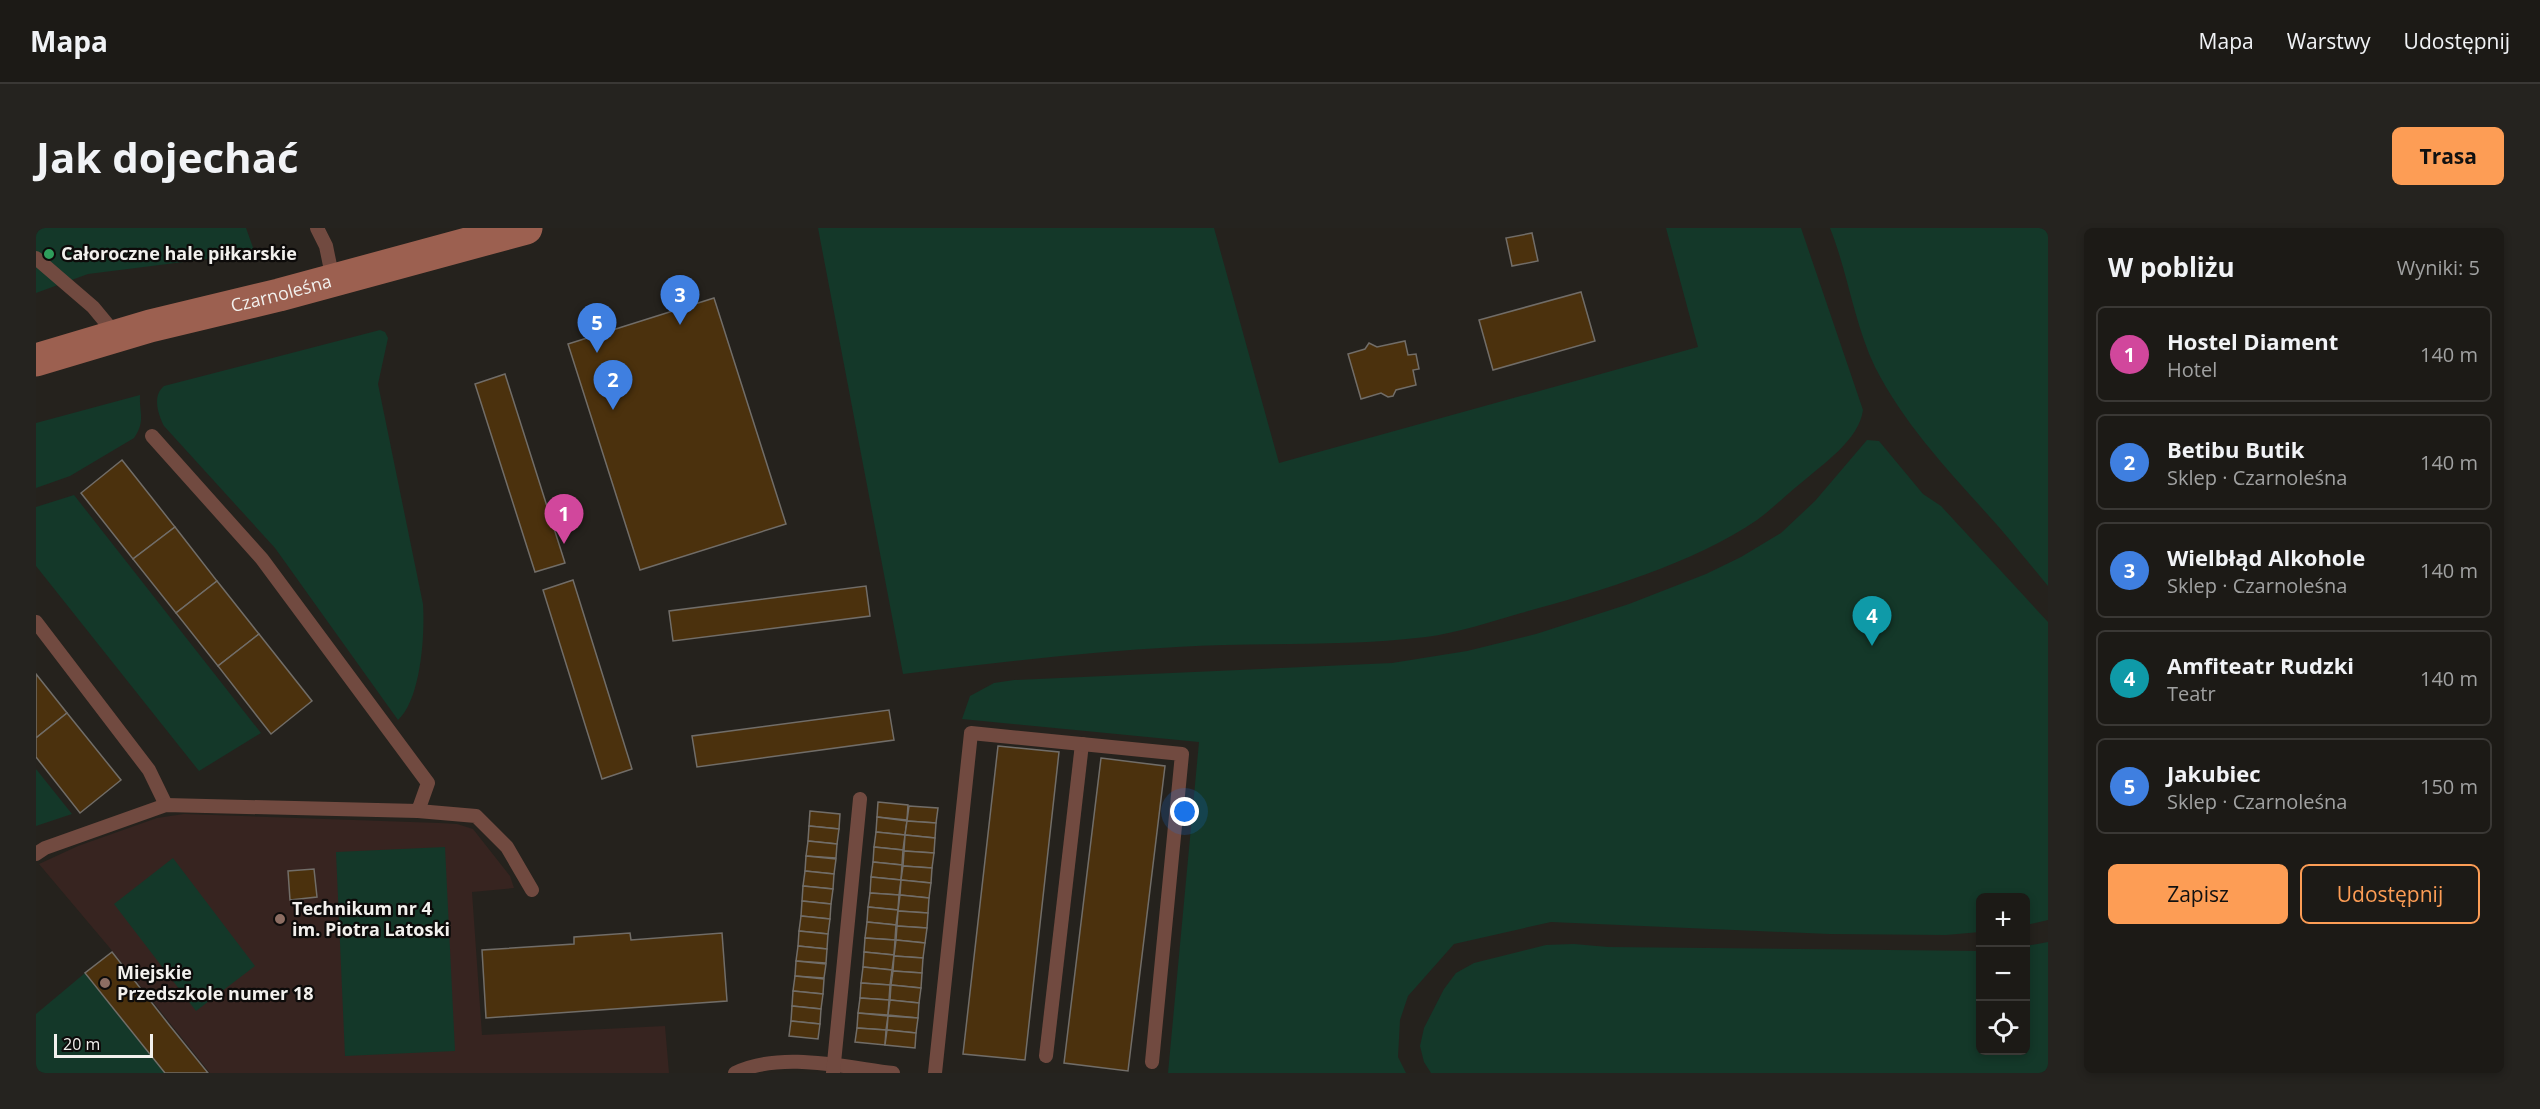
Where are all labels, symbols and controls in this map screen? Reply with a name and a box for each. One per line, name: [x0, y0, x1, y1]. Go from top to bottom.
text: Mapa: [30, 22, 108, 60]
text: Mapa: [2199, 27, 2254, 55]
text: Warstwy: [2287, 27, 2371, 55]
text: Udostępnij: [2404, 27, 2510, 55]
button: Trasa: [2392, 127, 2504, 185]
text: Jak dojechać: [36, 128, 299, 185]
place label: Całoroczne hale piłkarskie: [61, 241, 297, 265]
marker: Całoroczne hale piłkarskie: [42, 247, 56, 261]
text: W pobliżu: [2108, 249, 2235, 285]
text: Wyniki: 5: [2397, 254, 2480, 281]
street label: Czarnoleśna: [228, 268, 334, 317]
pin: 3: [660, 276, 700, 325]
pin: 5: [578, 304, 616, 353]
text: Hostel Diament: [2167, 326, 2338, 356]
text: 1: [2124, 341, 2135, 368]
text: 140 m: [2420, 341, 2478, 368]
text: Hotel: [2167, 356, 2217, 383]
pin: 2: [594, 360, 632, 410]
text: Betibu Butik: [2167, 434, 2304, 464]
text: 2: [2124, 449, 2135, 476]
text: 140 m: [2420, 449, 2478, 476]
text: Sklep · Czarnoleśna: [2167, 464, 2347, 491]
pin: 1: [544, 494, 584, 544]
text: Wielbłąd Alkohole: [2167, 542, 2365, 572]
text: 3: [2124, 557, 2135, 584]
text: 140 m: [2420, 557, 2478, 584]
text: Sklep · Czarnoleśna: [2167, 572, 2347, 599]
pin: 4: [1852, 596, 1892, 646]
text: Amfiteatr Rudzki: [2167, 650, 2354, 680]
text: 4: [2124, 665, 2135, 692]
text: 140 m: [2420, 665, 2478, 692]
text: Teatr: [2167, 680, 2216, 707]
text: Jakubiec: [2167, 758, 2261, 788]
text: 5: [2124, 773, 2135, 800]
text: 150 m: [2420, 773, 2478, 800]
text: Sklep · Czarnoleśna: [2167, 788, 2347, 815]
your location: [1170, 797, 1199, 826]
button: Zapisz: [2108, 864, 2288, 924]
button: Udostępnij: [2300, 864, 2480, 924]
map controls: [1976, 893, 2030, 1055]
button: +: [1976, 893, 2030, 947]
place label: Technikum nr 4 im. Piotra Latoski: [292, 896, 450, 941]
marker: Technikum nr 4 im. Piotra Latoski: [273, 912, 287, 926]
button: −: [1976, 947, 2030, 1001]
place label: Miejskie Przedszkole numer 18: [117, 960, 314, 1005]
marker: Miejskie Przedszkole numer 18: [98, 976, 112, 990]
button: locate: [1976, 1001, 2030, 1055]
scale bar: [54, 1031, 153, 1058]
text: 20 m: [63, 1033, 100, 1055]

